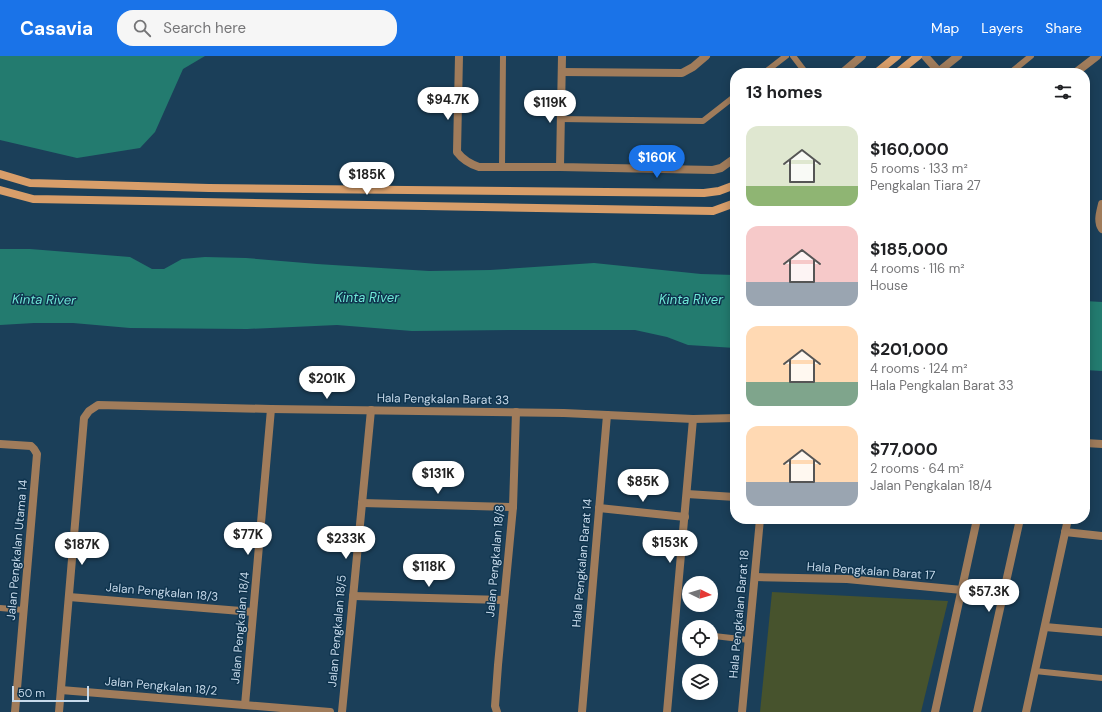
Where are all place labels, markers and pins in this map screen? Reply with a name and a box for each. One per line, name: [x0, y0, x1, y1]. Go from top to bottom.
pin: $94.7K: [415, 87, 481, 121]
pin: $119K: [522, 90, 578, 124]
pin: $160K: [629, 145, 685, 179]
pin: $185K: [339, 162, 395, 196]
pin: $201K: [299, 366, 355, 400]
pin: $131K: [410, 461, 466, 495]
pin: $85K: [619, 469, 667, 503]
pin: $77K: [224, 522, 272, 556]
pin: $233K: [318, 526, 374, 560]
pin: $153K: [642, 530, 698, 564]
pin: $187K: [54, 532, 110, 566]
pin: $118K: [401, 554, 457, 588]
pin: $57.3K: [956, 579, 1022, 613]

